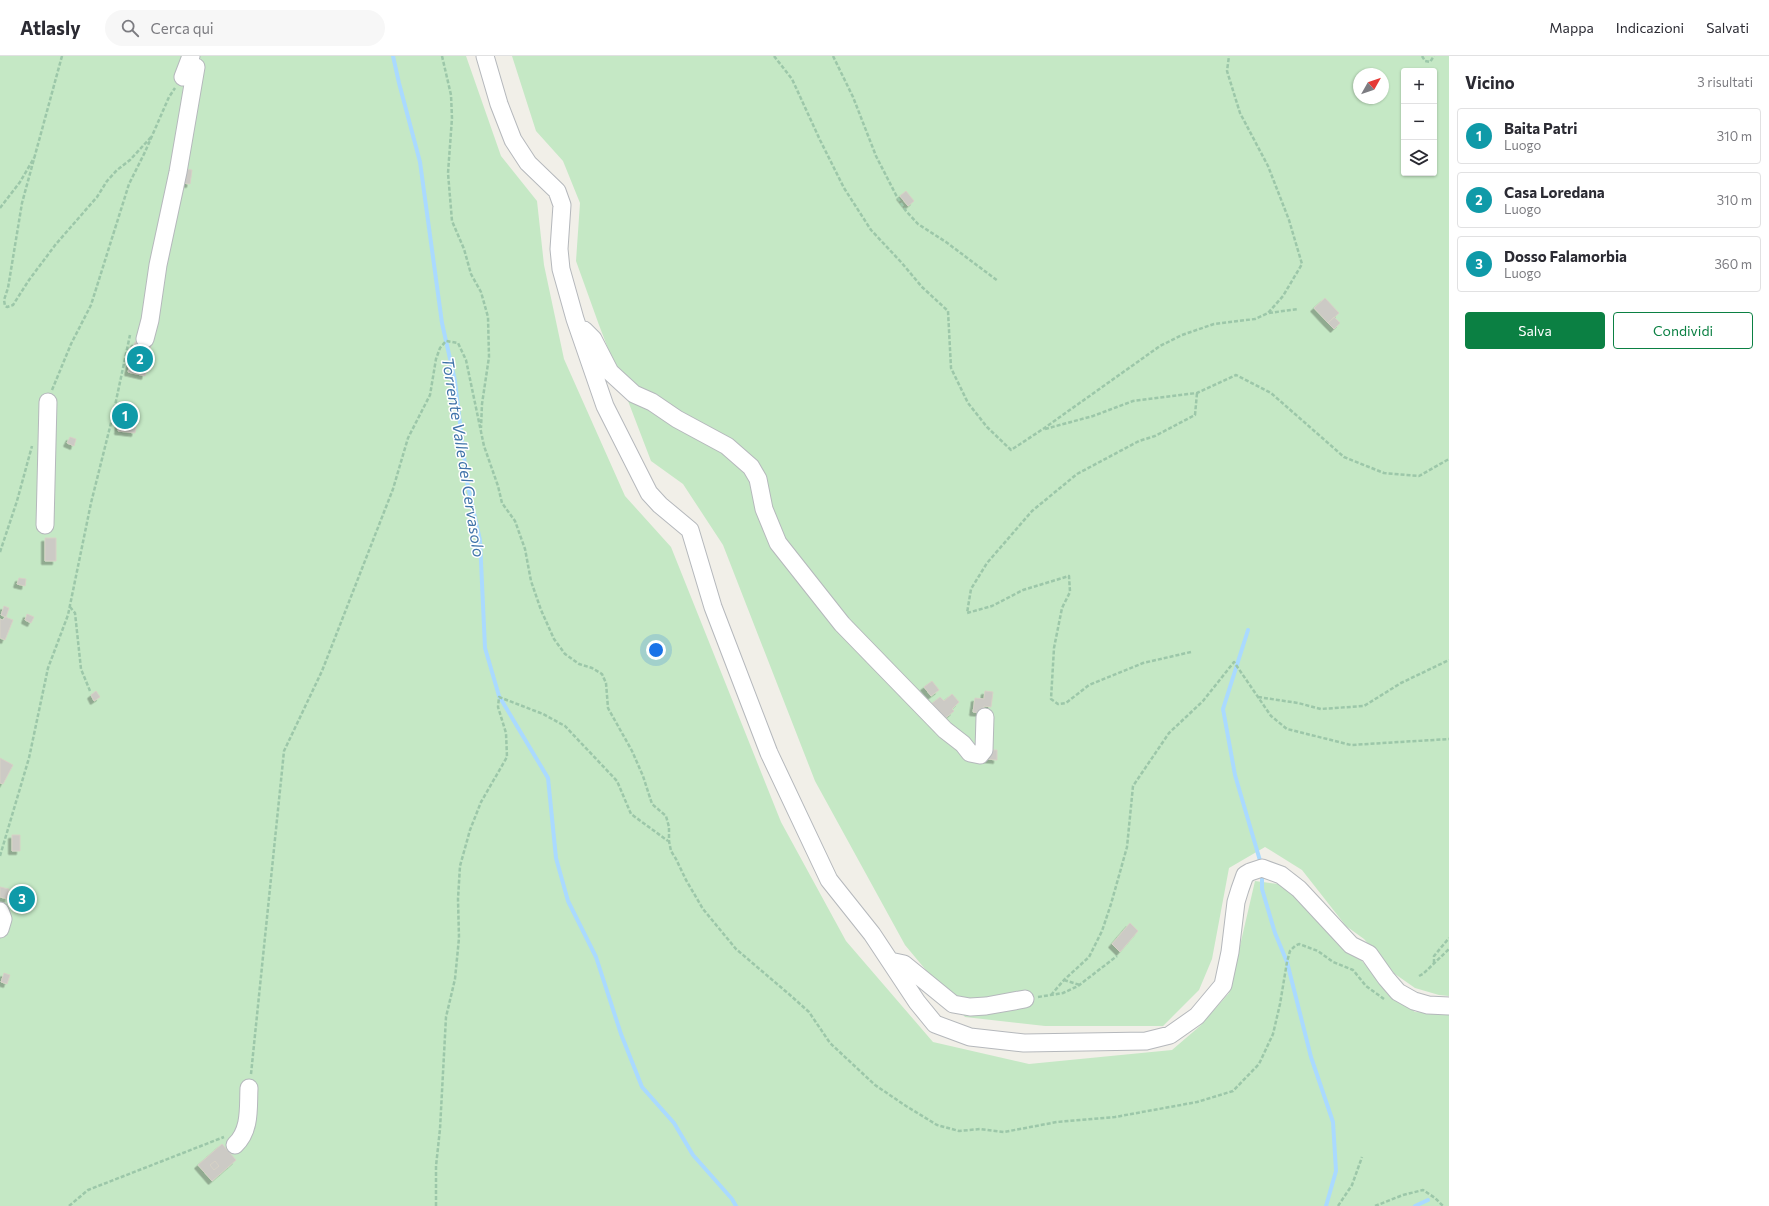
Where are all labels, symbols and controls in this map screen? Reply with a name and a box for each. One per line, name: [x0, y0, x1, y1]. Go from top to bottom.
search box: [105, 10, 385, 46]
text: Atlasly: [20, 16, 81, 39]
icon: search: [119, 17, 141, 39]
text: Cerca qui: [151, 19, 214, 37]
text: Mappa: [1549, 19, 1594, 36]
text: Indicazioni: [1616, 19, 1684, 36]
text: Salvati: [1706, 19, 1749, 36]
north arrow: [1353, 68, 1389, 104]
map controls: [1401, 68, 1437, 176]
button: +: [1401, 68, 1437, 104]
text: Vicino: [1465, 72, 1515, 93]
text: 3 risultati: [1697, 74, 1753, 90]
button: −: [1401, 104, 1437, 140]
text: Baita Patri: [1504, 119, 1577, 137]
text: 1: [1476, 128, 1482, 144]
text: 310 m: [1717, 128, 1752, 144]
text: Luogo: [1504, 137, 1541, 153]
button: layers: [1401, 140, 1437, 176]
text: Casa Loredana: [1504, 183, 1605, 201]
text: 2: [1475, 192, 1483, 208]
text: 310 m: [1717, 192, 1752, 208]
text: Luogo: [1504, 201, 1541, 217]
text: Dosso Falamorbia: [1504, 247, 1627, 265]
text: 3: [1475, 256, 1483, 272]
text: 360 m: [1714, 256, 1752, 272]
text: Luogo: [1504, 265, 1541, 281]
button: Salva: [1465, 312, 1605, 349]
button: Condividi: [1613, 312, 1753, 349]
pin: 2: [127, 344, 153, 374]
water label: Torrente Valle del Cervasolo: [439, 356, 489, 558]
pin: 1: [112, 401, 138, 431]
your location: [646, 640, 666, 660]
pin: 3: [9, 884, 35, 914]

